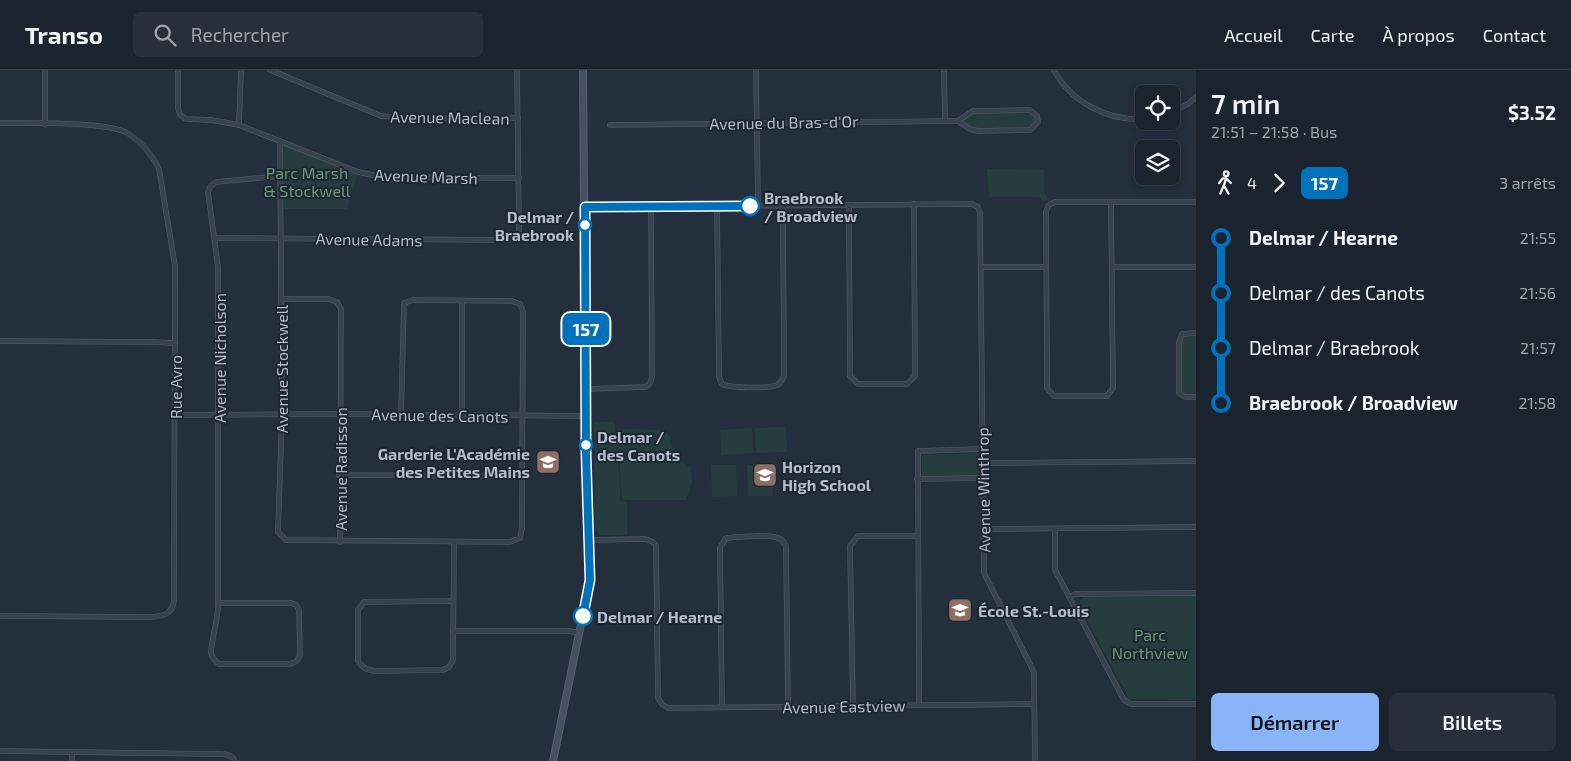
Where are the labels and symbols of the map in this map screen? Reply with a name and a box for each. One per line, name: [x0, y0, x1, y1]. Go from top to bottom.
street label: Avenue Maclean: [390, 106, 510, 128]
street label: Avenue du Bras-d'Or: [709, 111, 859, 133]
park label: Parc Marsh & Stockwell: [263, 163, 351, 200]
street label: Avenue Marsh: [374, 165, 478, 187]
place label: Braebrook / Broadview: [764, 188, 858, 225]
marker: Braebrook / Broadview: [740, 196, 760, 216]
place label: Delmar / Braebrook: [495, 207, 574, 244]
marker: Delmar / Braebrook: [578, 218, 592, 232]
street label: Avenue Adams: [315, 229, 423, 249]
street label: Avenue Nicholson: [210, 293, 229, 423]
street label: Avenue Stockwell: [272, 305, 291, 433]
line badge: 157: [557, 313, 615, 345]
street label: Rue Avro: [166, 355, 185, 419]
street label: Avenue des Canots: [371, 404, 509, 426]
street label: Avenue Radisson: [331, 407, 350, 531]
place label: Delmar / des Canots: [597, 427, 680, 464]
street label: Avenue Winthrop: [972, 427, 994, 553]
marker: Delmar / des Canots: [579, 438, 593, 452]
place label: Garderie L'Académie des Petites Mains: [378, 444, 530, 481]
school or university icon: Garderie L'Académie des Petites Mains: [535, 449, 561, 475]
place label: Horizon High School: [782, 457, 872, 494]
school or university icon: Horizon High School: [752, 462, 778, 488]
school or university icon: École St.-Louis: [947, 597, 973, 623]
place label: École St.-Louis: [978, 601, 1089, 620]
marker: Delmar / Hearne: [573, 606, 593, 626]
place label: Delmar / Hearne: [597, 607, 722, 626]
park label: Parc Northview: [1112, 625, 1188, 662]
street label: Avenue Eastview: [782, 695, 906, 717]

